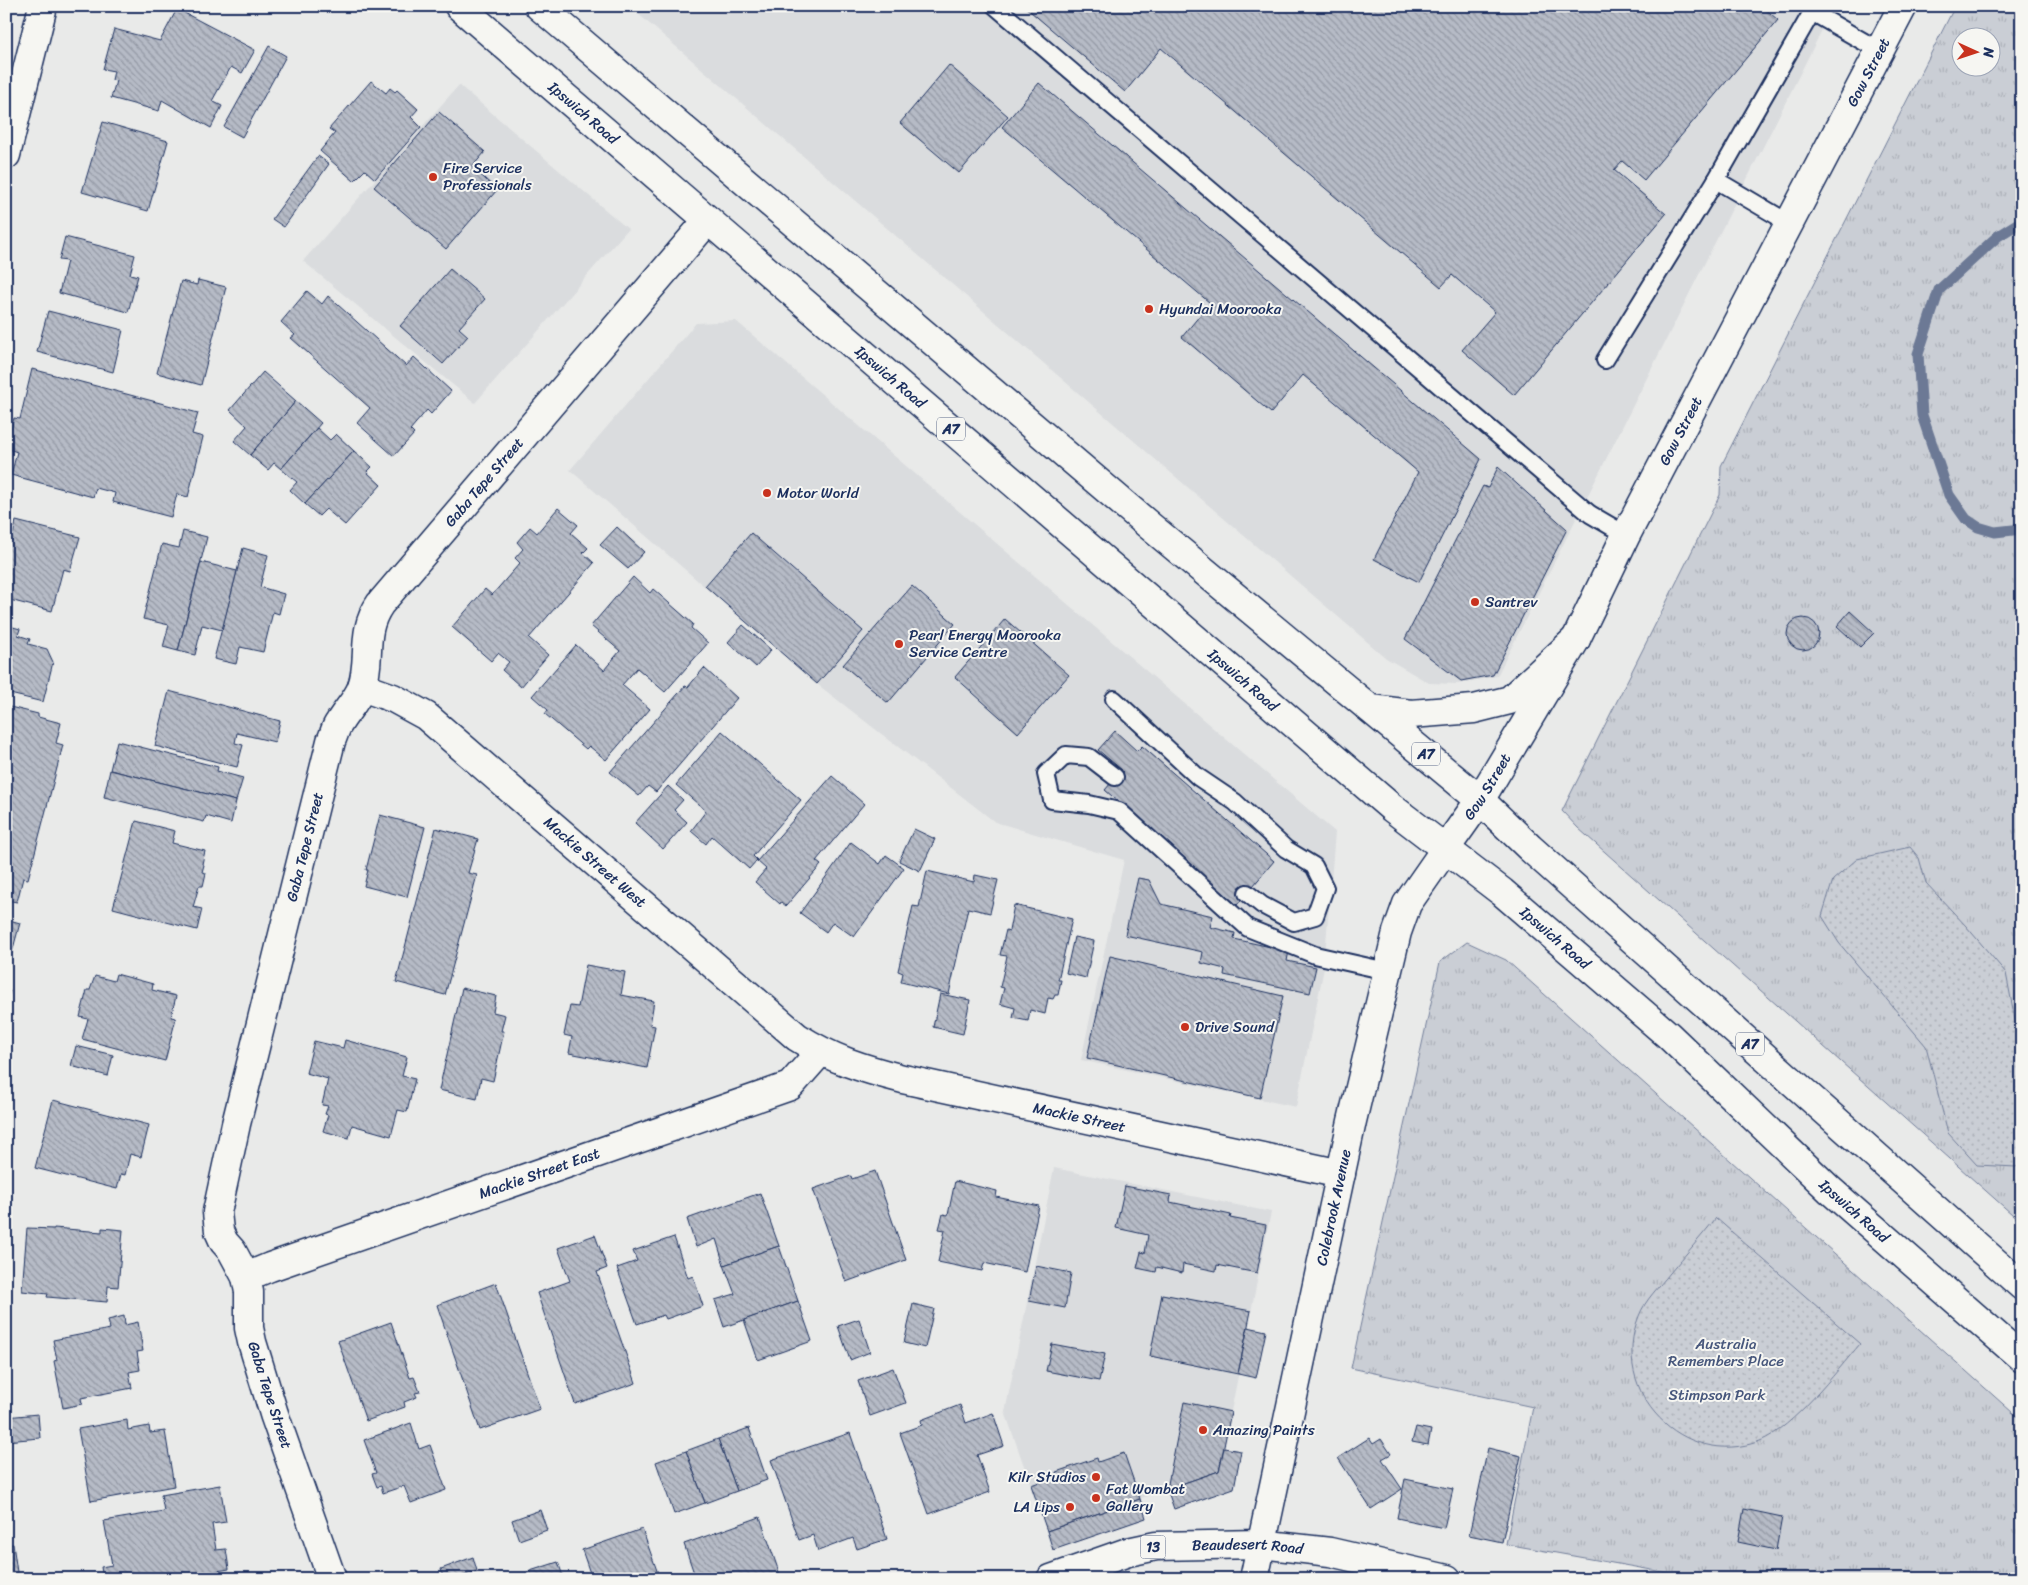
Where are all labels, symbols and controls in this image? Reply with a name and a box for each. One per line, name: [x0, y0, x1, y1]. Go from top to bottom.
north arrow: [1950, 28, 2000, 78]
street label: Gow Street: [1839, 33, 1897, 111]
text: N: [1976, 46, 2001, 58]
street label: Ipswich Road: [541, 74, 626, 152]
place label: Fire Service Professionals: [443, 155, 532, 198]
marker: Fire Service Professionals: [427, 171, 439, 183]
place label: Hyundai Moorooka: [1159, 296, 1282, 322]
marker: Hyundai Moorooka: [1143, 303, 1155, 315]
street label: Ipswich Road: [848, 338, 933, 416]
street label: Gow Street: [1652, 391, 1710, 470]
road number: A7: [937, 418, 965, 440]
street label: Gaba Tepe Street: [438, 431, 531, 533]
place label: Motor World: [777, 480, 860, 506]
marker: Motor World: [761, 487, 773, 499]
place label: Santrev: [1485, 589, 1538, 615]
marker: Santrev: [1469, 596, 1481, 608]
place label: Pearl Energy Moorooka Service Centre: [909, 622, 1061, 665]
marker: Pearl Energy Moorooka Service Centre: [893, 638, 905, 650]
street label: Ipswich Road: [1201, 641, 1285, 719]
road number: A7: [1412, 742, 1440, 766]
street label: Gow Street: [1457, 748, 1518, 826]
street label: Gaba Tepe Street: [279, 789, 331, 904]
street label: Mackie Street West: [538, 810, 653, 915]
street label: Ipswich Road: [1513, 899, 1597, 977]
place label: Drive Sound: [1195, 1014, 1275, 1040]
marker: Drive Sound: [1179, 1021, 1191, 1033]
road number: A7: [1736, 1032, 1764, 1056]
street label: Mackie Street: [1031, 1095, 1128, 1140]
street label: Mackie Street East: [475, 1140, 604, 1206]
street label: Colebrook Avenue: [1308, 1146, 1359, 1268]
street label: Ipswich Road: [1812, 1172, 1896, 1250]
park label: Australia Remembers Place: [1668, 1331, 1784, 1374]
street label: Gaba Tepe Street: [240, 1338, 300, 1453]
park label: Stimpson Park: [1669, 1382, 1766, 1408]
place label: Amazing Paints: [1212, 1417, 1315, 1443]
marker: Amazing Paints: [1197, 1424, 1209, 1436]
place label: Kilr Studios: [1008, 1464, 1086, 1490]
marker: Kilr Studios: [1090, 1471, 1102, 1483]
place label: Fat Wombat Gallery: [1106, 1476, 1186, 1519]
marker: Fat Wombat Gallery: [1090, 1492, 1102, 1504]
place label: LA Lips: [1013, 1494, 1060, 1520]
marker: LA Lips: [1064, 1501, 1076, 1513]
street label: Beaudesert Road: [1192, 1531, 1306, 1562]
road number: 13: [1140, 1535, 1166, 1558]

